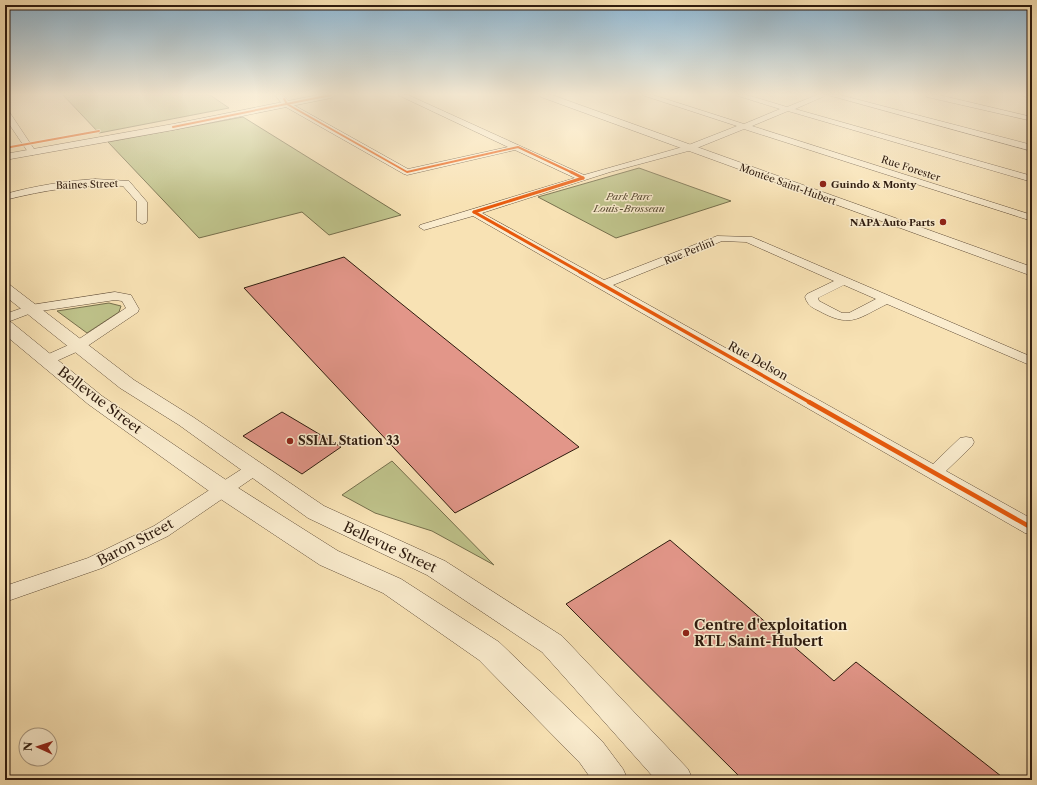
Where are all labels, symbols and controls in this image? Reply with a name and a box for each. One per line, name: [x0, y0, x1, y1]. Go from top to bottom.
street label: Rue Forester: [880, 153, 943, 184]
street label: Montée Saint-Hubert: [738, 161, 838, 208]
street label: Baines Street: [56, 177, 119, 192]
place label: Guindo & Monty: [831, 178, 917, 191]
marker: Guindo & Monty: [818, 179, 828, 189]
park label: Park Parc Louis-Brosseau: [593, 190, 665, 215]
place label: NAPA Auto Parts: [850, 216, 935, 229]
marker: NAPA Auto Parts: [938, 217, 948, 227]
street label: Rue Perlini: [662, 235, 716, 267]
street label: Rue Delson: [726, 338, 791, 383]
street label: Bellevue Street: [54, 362, 146, 438]
place label: SSIAL Station 33: [298, 433, 400, 448]
marker: SSIAL Station 33: [285, 436, 295, 446]
street label: Baron Street: [94, 514, 176, 570]
street label: Bellevue Street: [340, 518, 440, 577]
place label: Centre d'exploitation RTL Saint-Hubert: [694, 616, 848, 650]
marker: Centre d'exploitation RTL Saint-Hubert: [681, 628, 691, 638]
north arrow: [18, 727, 58, 767]
text: N: [21, 741, 35, 752]

